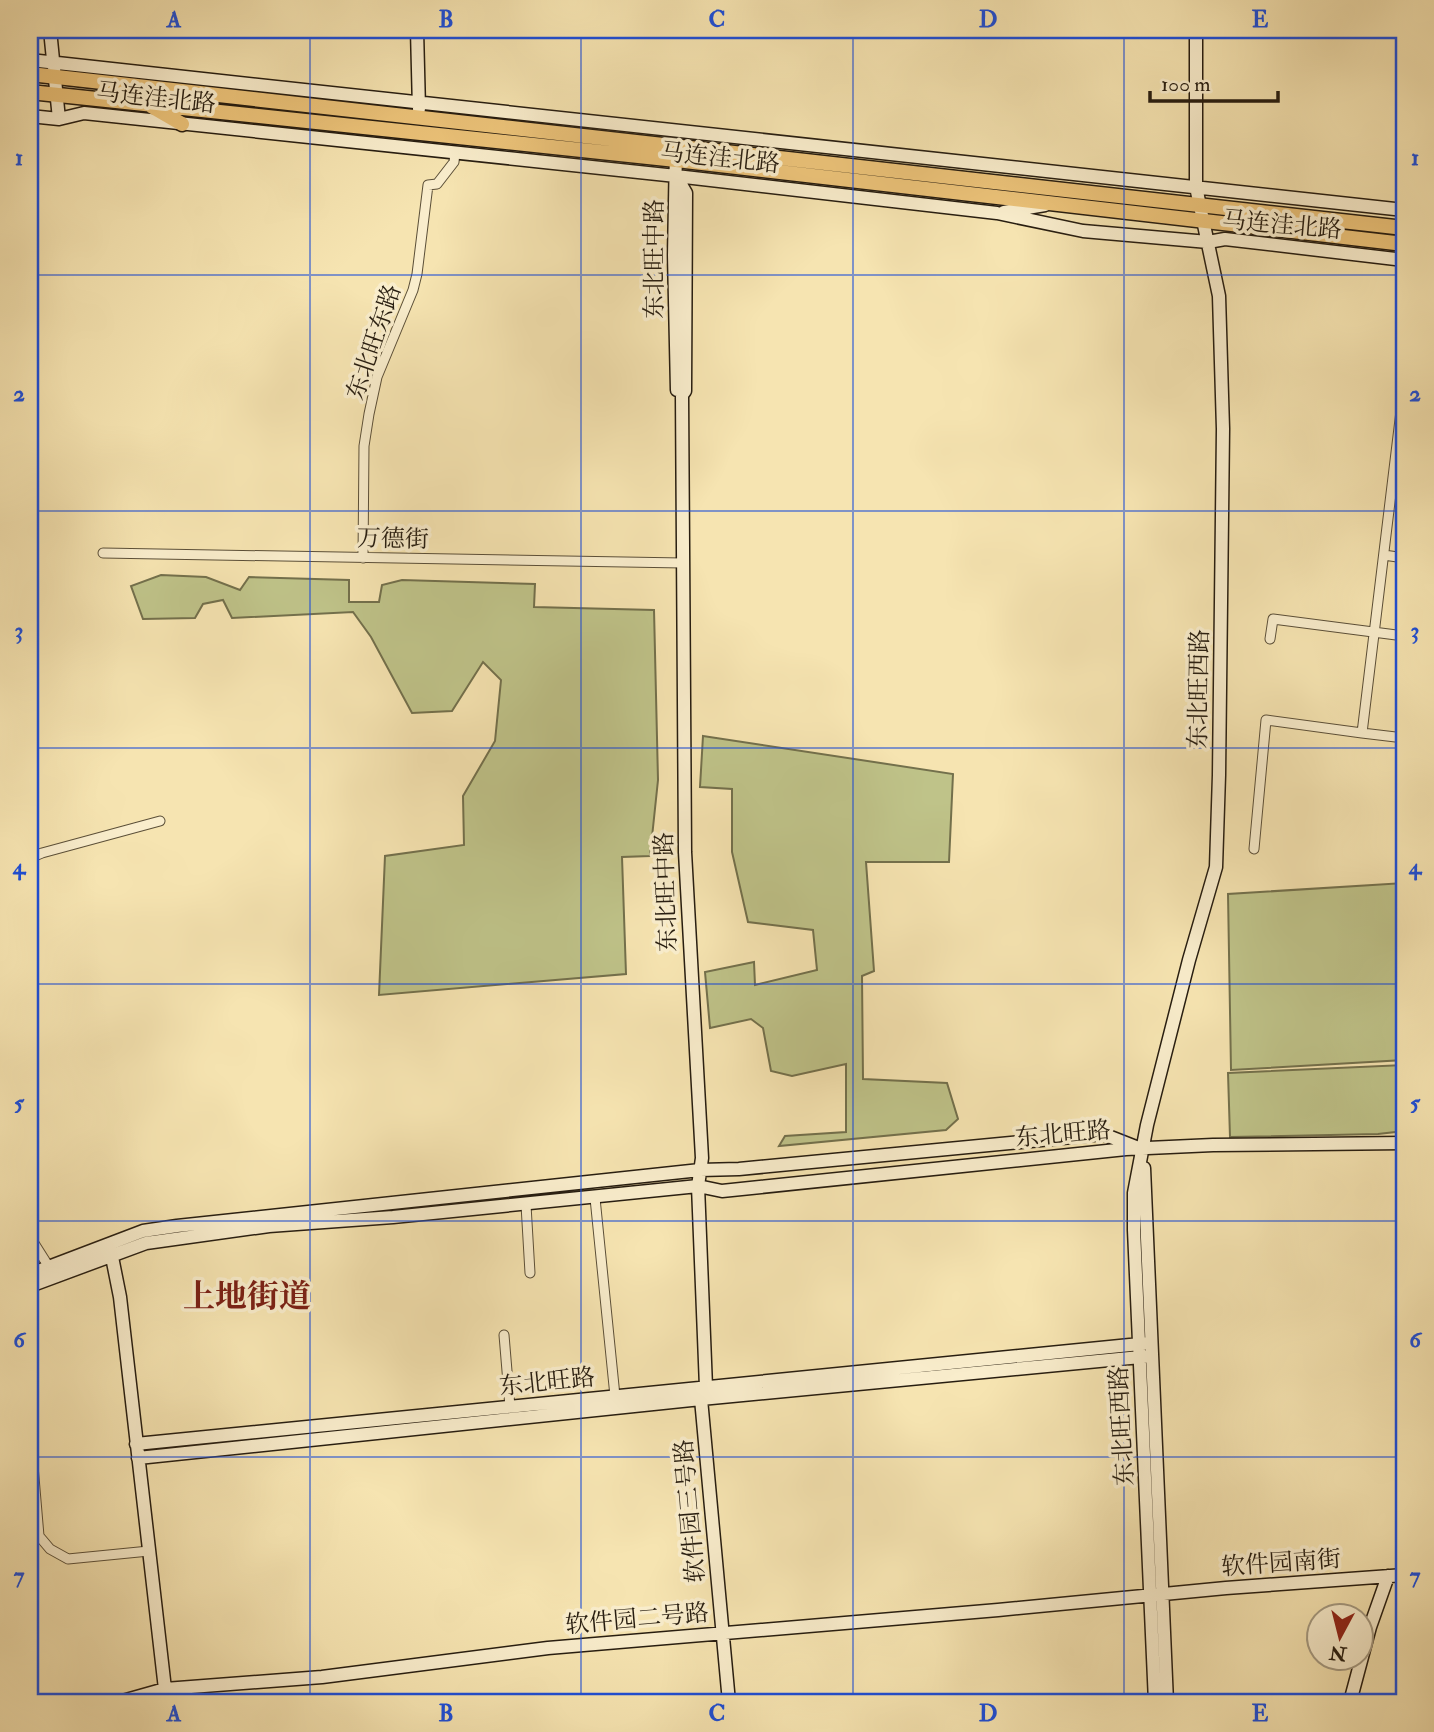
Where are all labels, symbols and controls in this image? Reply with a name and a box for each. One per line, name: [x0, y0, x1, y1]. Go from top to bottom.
text: A: [166, 5, 182, 34]
text: B: [438, 5, 454, 34]
text: C: [709, 5, 725, 34]
text: D: [979, 5, 997, 34]
text: E: [1252, 5, 1269, 34]
scale bar: [1150, 60, 1278, 104]
text: 100 m: [1161, 71, 1211, 98]
street label: 马连洼北路: [95, 76, 217, 120]
street label: 马连洼北路: [659, 136, 781, 180]
text: 1: [15, 143, 23, 172]
text: 1: [1411, 143, 1419, 172]
street label: 东北旺中路: [639, 199, 670, 319]
street label: 马连洼北路: [1221, 204, 1343, 246]
street label: 东北旺东路: [340, 280, 408, 404]
text: 2: [13, 379, 25, 408]
text: 2: [1409, 379, 1421, 408]
street label: 万德街: [357, 523, 429, 555]
text: 3: [15, 616, 23, 645]
text: 3: [1411, 616, 1419, 645]
street label: 东北旺西路: [1182, 629, 1216, 749]
street label: 东北旺中路: [648, 831, 684, 953]
text: 4: [12, 852, 27, 881]
text: 4: [1408, 852, 1423, 881]
text: 5: [14, 1088, 25, 1117]
text: 5: [1410, 1088, 1421, 1117]
street label: 东北旺路: [1014, 1114, 1112, 1154]
district label: 上地街道: [183, 1277, 311, 1317]
text: 6: [13, 1325, 27, 1354]
text: 6: [1409, 1325, 1423, 1354]
street label: 东北旺路: [498, 1362, 596, 1402]
street label: 东北旺西路: [1103, 1365, 1141, 1487]
street label: 软件园三号路: [668, 1438, 712, 1584]
street label: 软件园南街: [1220, 1543, 1342, 1583]
text: 7: [14, 1561, 25, 1590]
text: 7: [1410, 1561, 1421, 1590]
street label: 软件园二号路: [564, 1597, 710, 1641]
north arrow: [1304, 1602, 1374, 1672]
text: N: [1327, 1640, 1349, 1666]
text: A: [166, 1699, 182, 1728]
text: B: [438, 1699, 454, 1728]
text: C: [709, 1699, 725, 1728]
text: D: [979, 1699, 997, 1728]
text: E: [1252, 1699, 1269, 1728]

